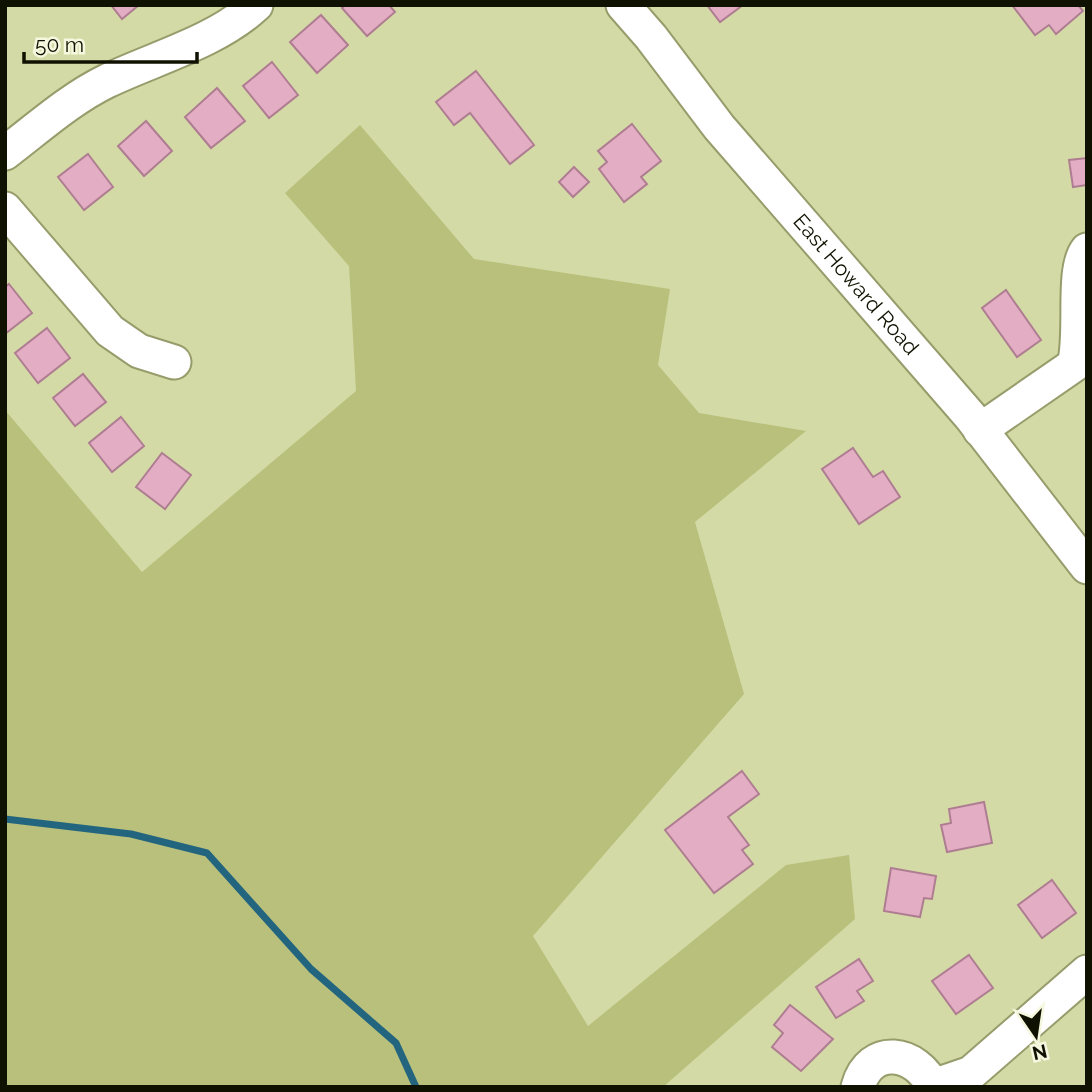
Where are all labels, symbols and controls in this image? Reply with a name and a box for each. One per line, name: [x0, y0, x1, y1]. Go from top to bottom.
scale bar: [24, 21, 198, 65]
text: 50 m: [35, 32, 84, 57]
street label: East Howard Road: [788, 209, 924, 360]
north arrow: [1001, 1001, 1071, 1071]
text: N: [1030, 1040, 1049, 1065]

